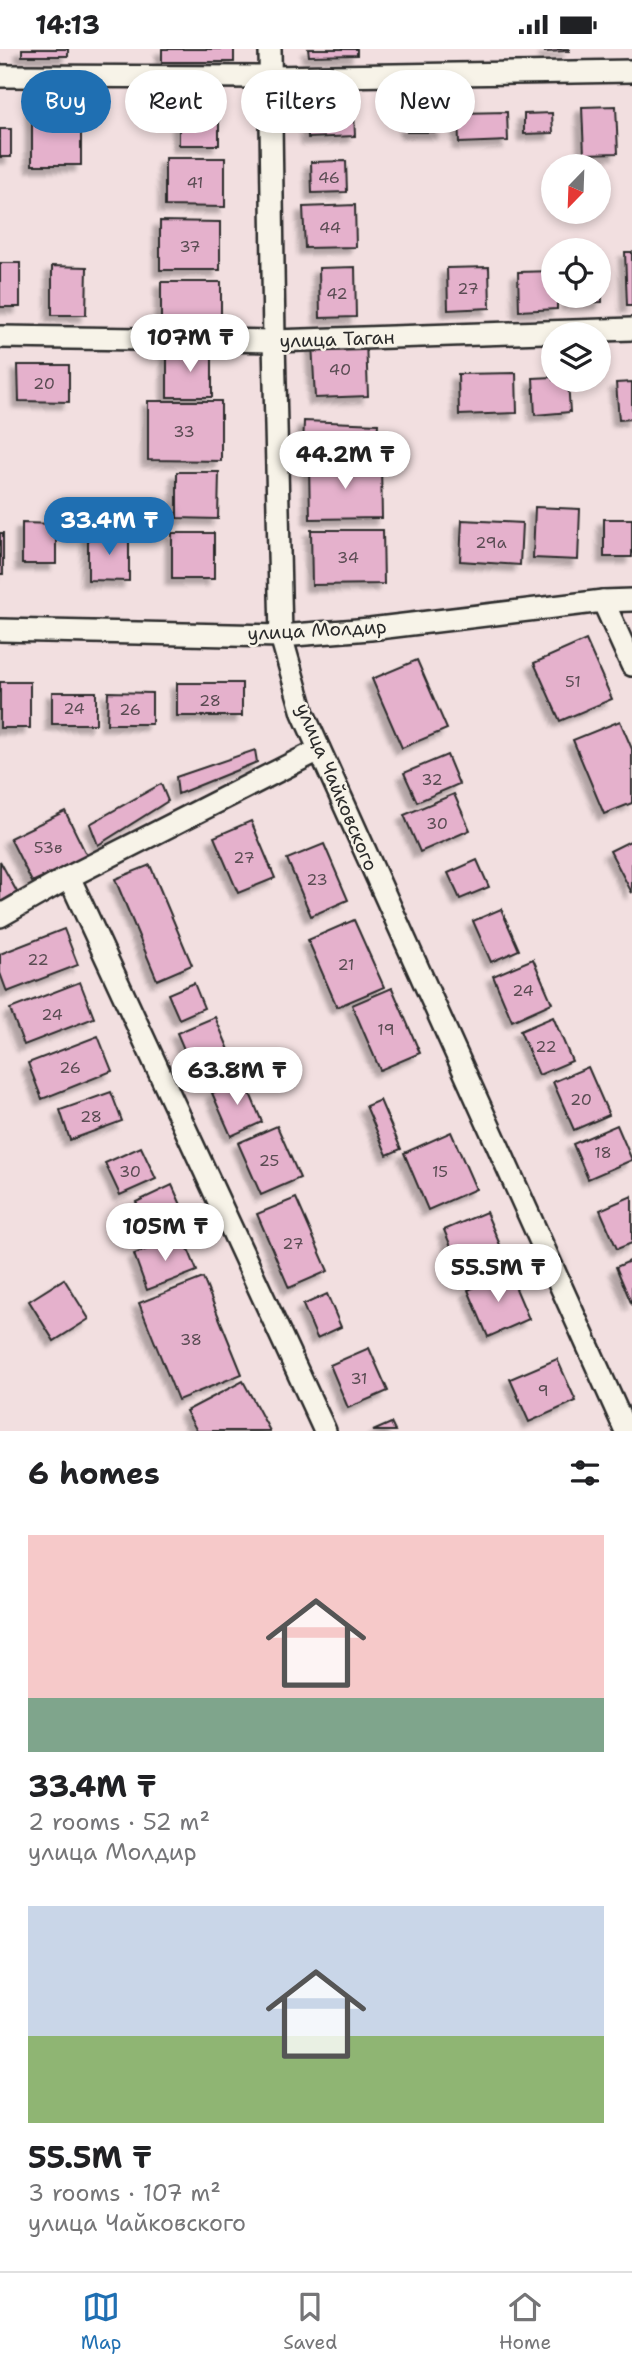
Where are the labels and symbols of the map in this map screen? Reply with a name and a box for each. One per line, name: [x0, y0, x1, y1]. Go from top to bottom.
north arrow: [541, 154, 611, 224]
house number: 46: [318, 167, 340, 188]
house number: 41: [186, 172, 204, 193]
house number: 44: [319, 217, 341, 238]
house number: 37: [179, 236, 201, 257]
house number: 27: [457, 278, 479, 299]
house number: 42: [326, 283, 348, 304]
pin: 107M ₸: [133, 315, 247, 374]
street label: улица Таган: [279, 324, 395, 354]
house number: 40: [329, 359, 351, 380]
house number: 20: [33, 373, 55, 394]
house number: 33: [173, 421, 195, 442]
pin: 44.2M ₸: [280, 431, 410, 491]
pin: 33.4M ₸: [44, 497, 174, 557]
house number: 29а: [475, 532, 507, 553]
house number: 34: [337, 547, 359, 568]
street label: улица Молдир: [247, 614, 387, 646]
house number: 51: [565, 671, 581, 692]
house number: 28: [199, 690, 221, 711]
house number: 24: [63, 698, 85, 719]
house number: 26: [119, 699, 141, 720]
street label: улица Чайковского: [290, 699, 384, 875]
house number: 32: [421, 769, 443, 790]
house number: 30: [426, 813, 448, 834]
house number: 53в: [34, 837, 62, 858]
house number: 27: [233, 847, 255, 868]
house number: 23: [306, 869, 328, 890]
house number: 22: [27, 949, 49, 970]
house number: 21: [337, 954, 355, 975]
house number: 24: [512, 980, 534, 1001]
house number: 24: [41, 1004, 63, 1025]
house number: 19: [377, 1019, 395, 1040]
house number: 22: [535, 1036, 557, 1057]
pin: 63.8M ₸: [172, 1047, 302, 1107]
house number: 26: [59, 1057, 81, 1078]
house number: 20: [570, 1089, 592, 1110]
house number: 28: [80, 1106, 102, 1127]
house number: 18: [594, 1142, 612, 1163]
house number: 25: [259, 1150, 279, 1171]
house number: 30: [119, 1161, 141, 1182]
house number: 15: [432, 1161, 448, 1182]
pin: 105M ₸: [108, 1203, 222, 1263]
house number: 27: [282, 1233, 304, 1254]
pin: 55.5M ₸: [433, 1245, 563, 1304]
house number: 38: [180, 1329, 202, 1350]
house number: 31: [350, 1368, 368, 1389]
house number: 9: [537, 1380, 549, 1401]

